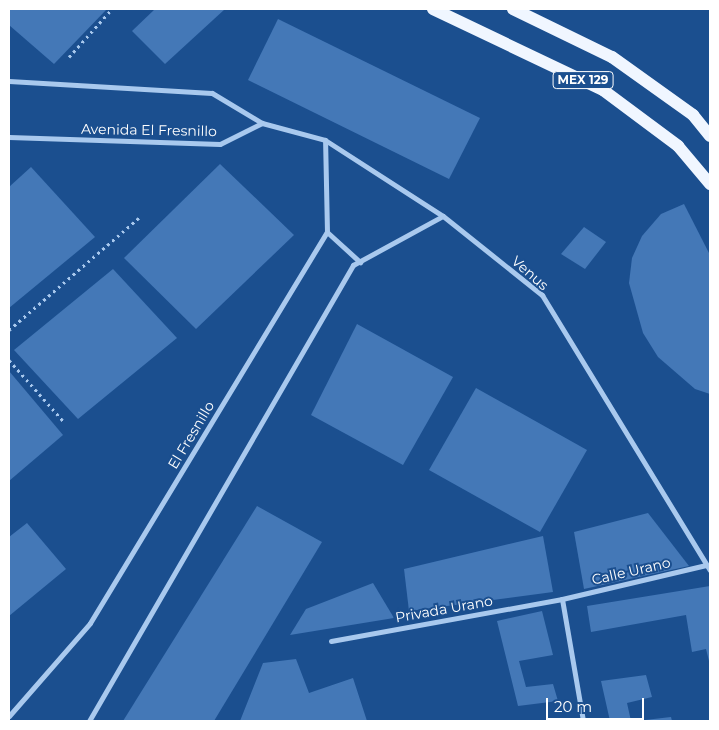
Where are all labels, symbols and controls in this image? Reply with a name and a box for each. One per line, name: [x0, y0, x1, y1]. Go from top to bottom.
road number: MEX 129: [552, 70, 614, 90]
street label: Avenida El Fresnillo: [81, 120, 217, 140]
street label: Venus: [508, 253, 552, 293]
street label: El Fresnillo: [164, 398, 218, 472]
street label: Calle Urano: [590, 554, 672, 588]
street label: Privada Urano: [394, 592, 494, 626]
scale bar: [549, 688, 646, 720]
text: 20 m: [554, 697, 592, 716]

